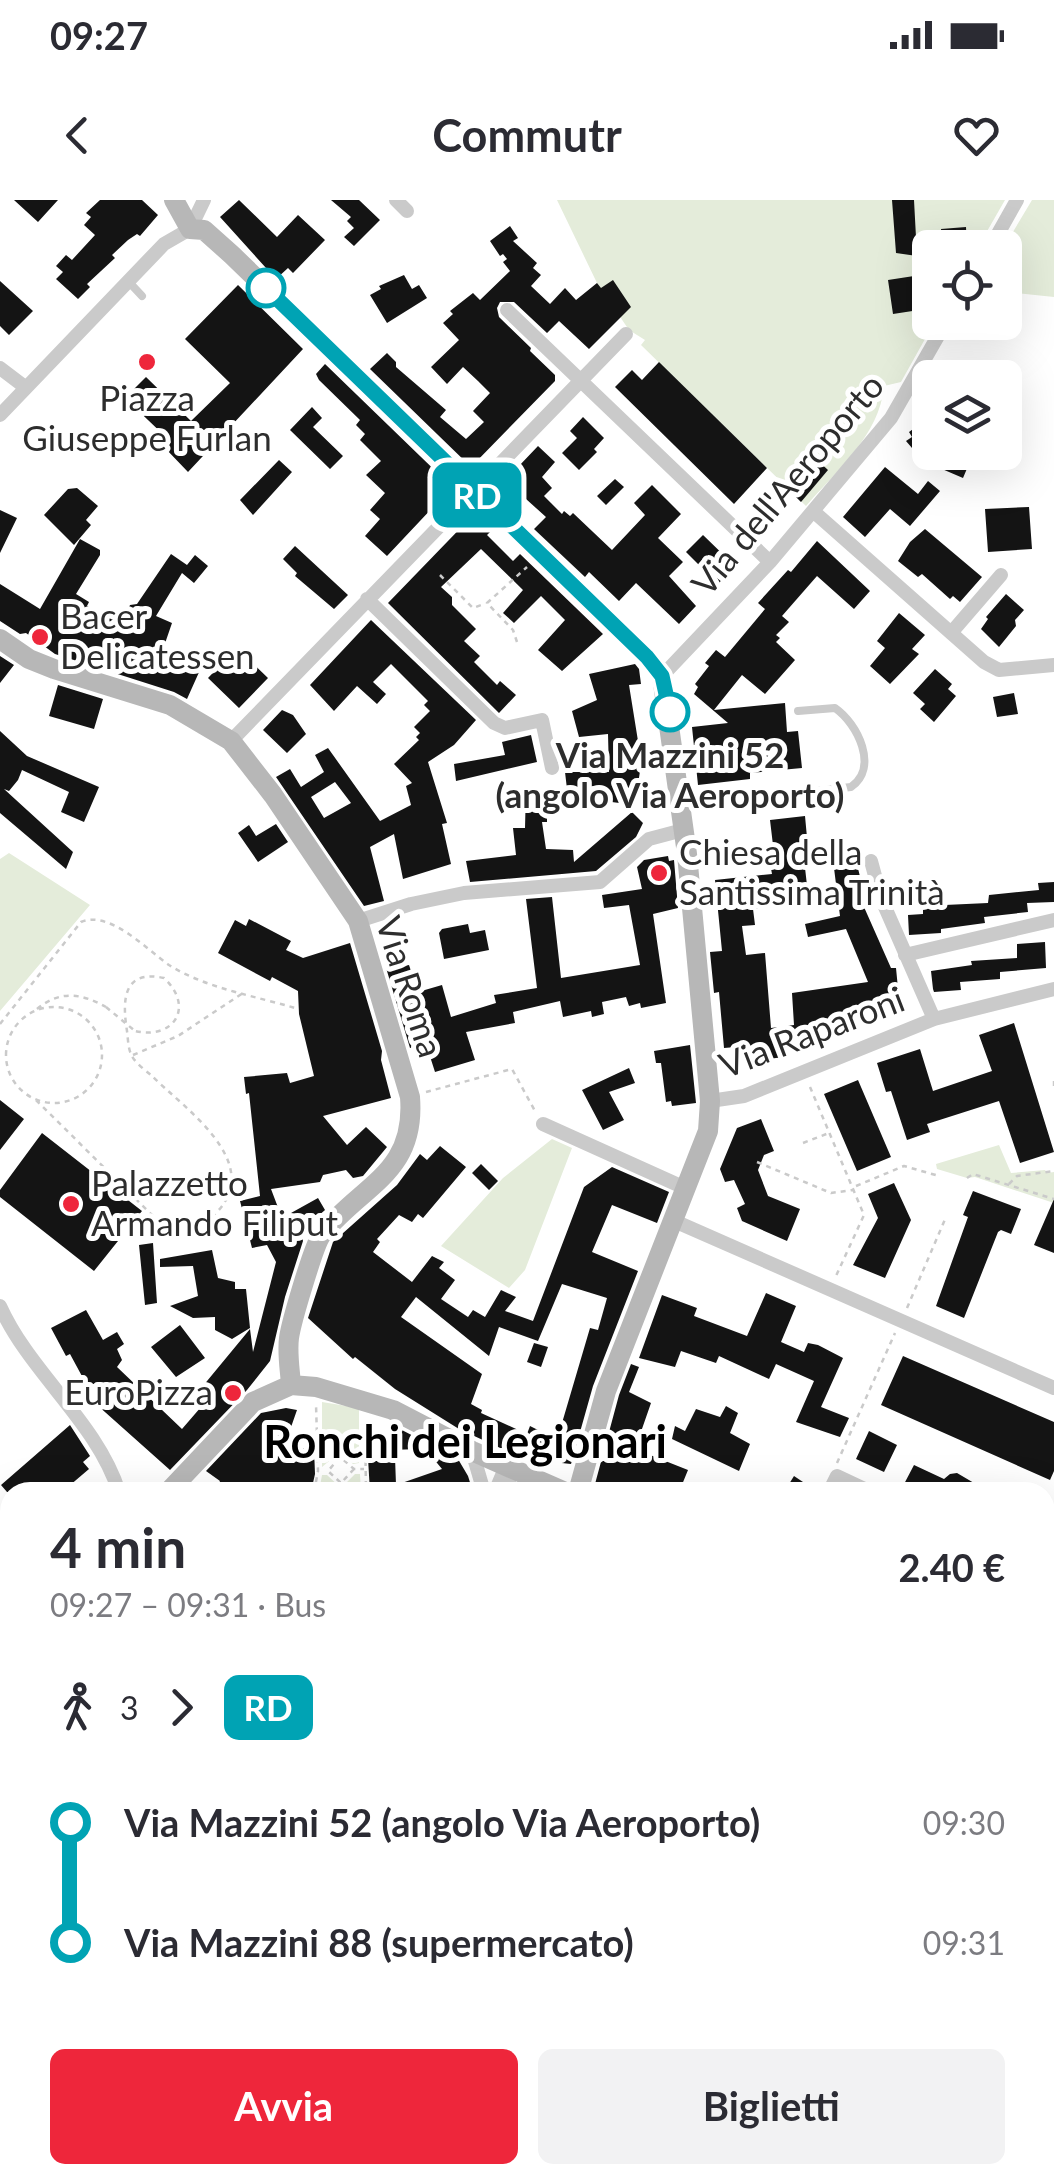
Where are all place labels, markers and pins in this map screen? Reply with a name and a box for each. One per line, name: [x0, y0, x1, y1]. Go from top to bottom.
unlabelled marker: [247, 269, 285, 307]
marker: Piazza Giuseppe Furlan: [136, 351, 158, 373]
place label: Piazza Giuseppe Furlan: [22, 376, 272, 458]
place label: Bacer Delicatessen: [60, 594, 255, 676]
marker: Bacer Delicatessen: [29, 626, 51, 648]
marker: Via Mazzini 52 (angolo Via Aeroporto): [651, 693, 689, 731]
place label: Via Mazzini 52 (angolo Via Aeroporto): [496, 733, 844, 815]
place label: Chiesa della Santissima Trinità: [679, 830, 945, 912]
marker: Chiesa della Santissima Trinità: [648, 862, 670, 884]
place label: Palazzetto Armando Filiput: [91, 1161, 338, 1243]
marker: Palazzetto Armando Filiput: [60, 1193, 82, 1215]
place label: EuroPizza: [64, 1370, 213, 1412]
marker: EuroPizza: [222, 1382, 244, 1404]

